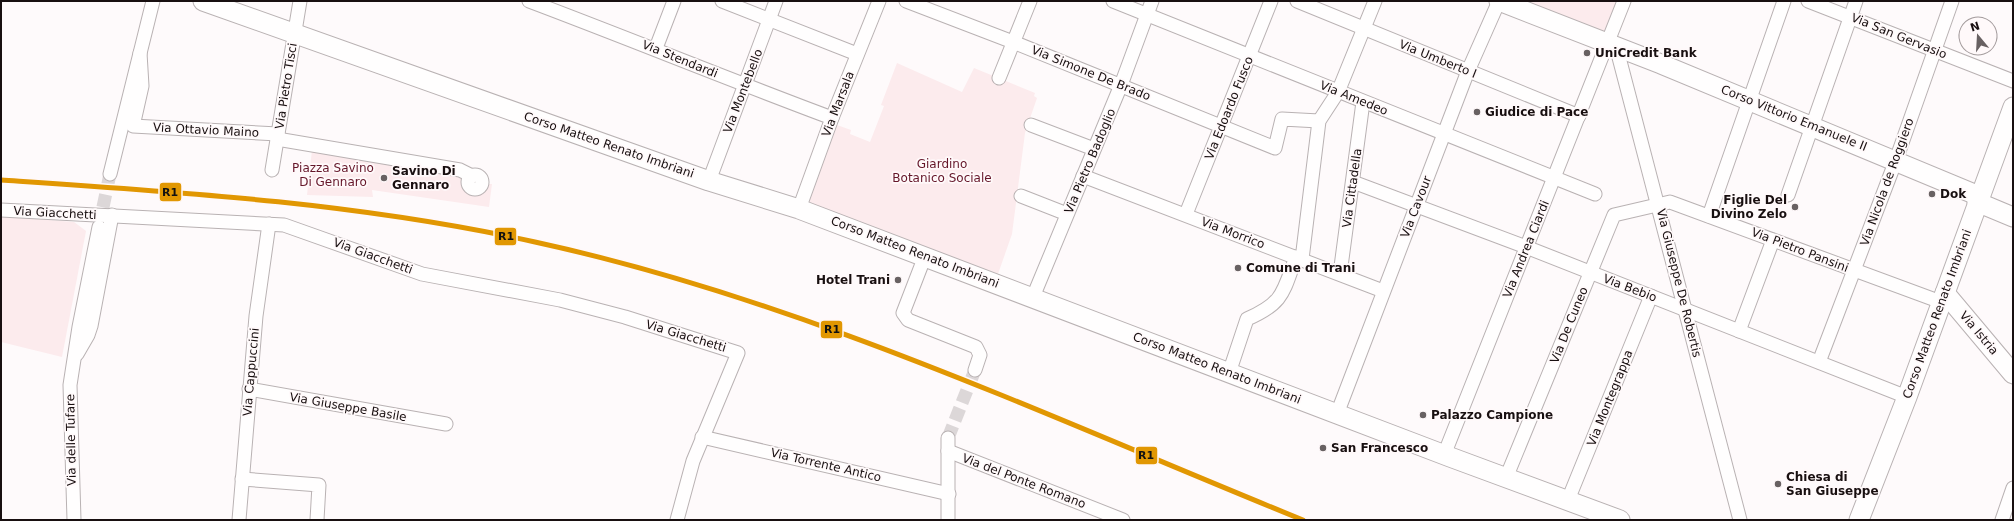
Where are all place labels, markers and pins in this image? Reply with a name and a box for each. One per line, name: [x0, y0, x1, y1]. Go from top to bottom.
place label: UniCredit Bank: [1595, 46, 1698, 60]
marker: UniCredit Bank: [1582, 48, 1592, 58]
place label: Giudice di Pace: [1485, 105, 1588, 119]
marker: Giudice di Pace: [1472, 107, 1482, 117]
place label: Savino Di Gennaro: [392, 164, 456, 192]
marker: Savino Di Gennaro: [379, 173, 389, 183]
place label: Dok: [1940, 187, 1967, 201]
marker: Dok: [1927, 189, 1937, 199]
place label: Figlie Del Divino Zelo: [1711, 193, 1787, 221]
marker: Figlie Del Divino Zelo: [1790, 202, 1800, 212]
place label: Comune di Trani: [1246, 261, 1355, 275]
marker: Comune di Trani: [1233, 263, 1243, 273]
place label: Hotel Trani: [816, 273, 890, 287]
marker: Hotel Trani: [893, 275, 903, 285]
place label: Palazzo Campione: [1431, 408, 1553, 422]
marker: Palazzo Campione: [1418, 410, 1428, 420]
place label: San Francesco: [1331, 441, 1428, 455]
marker: San Francesco: [1318, 443, 1328, 453]
place label: Chiesa di San Giuseppe: [1786, 470, 1879, 498]
marker: Chiesa di San Giuseppe: [1773, 479, 1783, 489]

